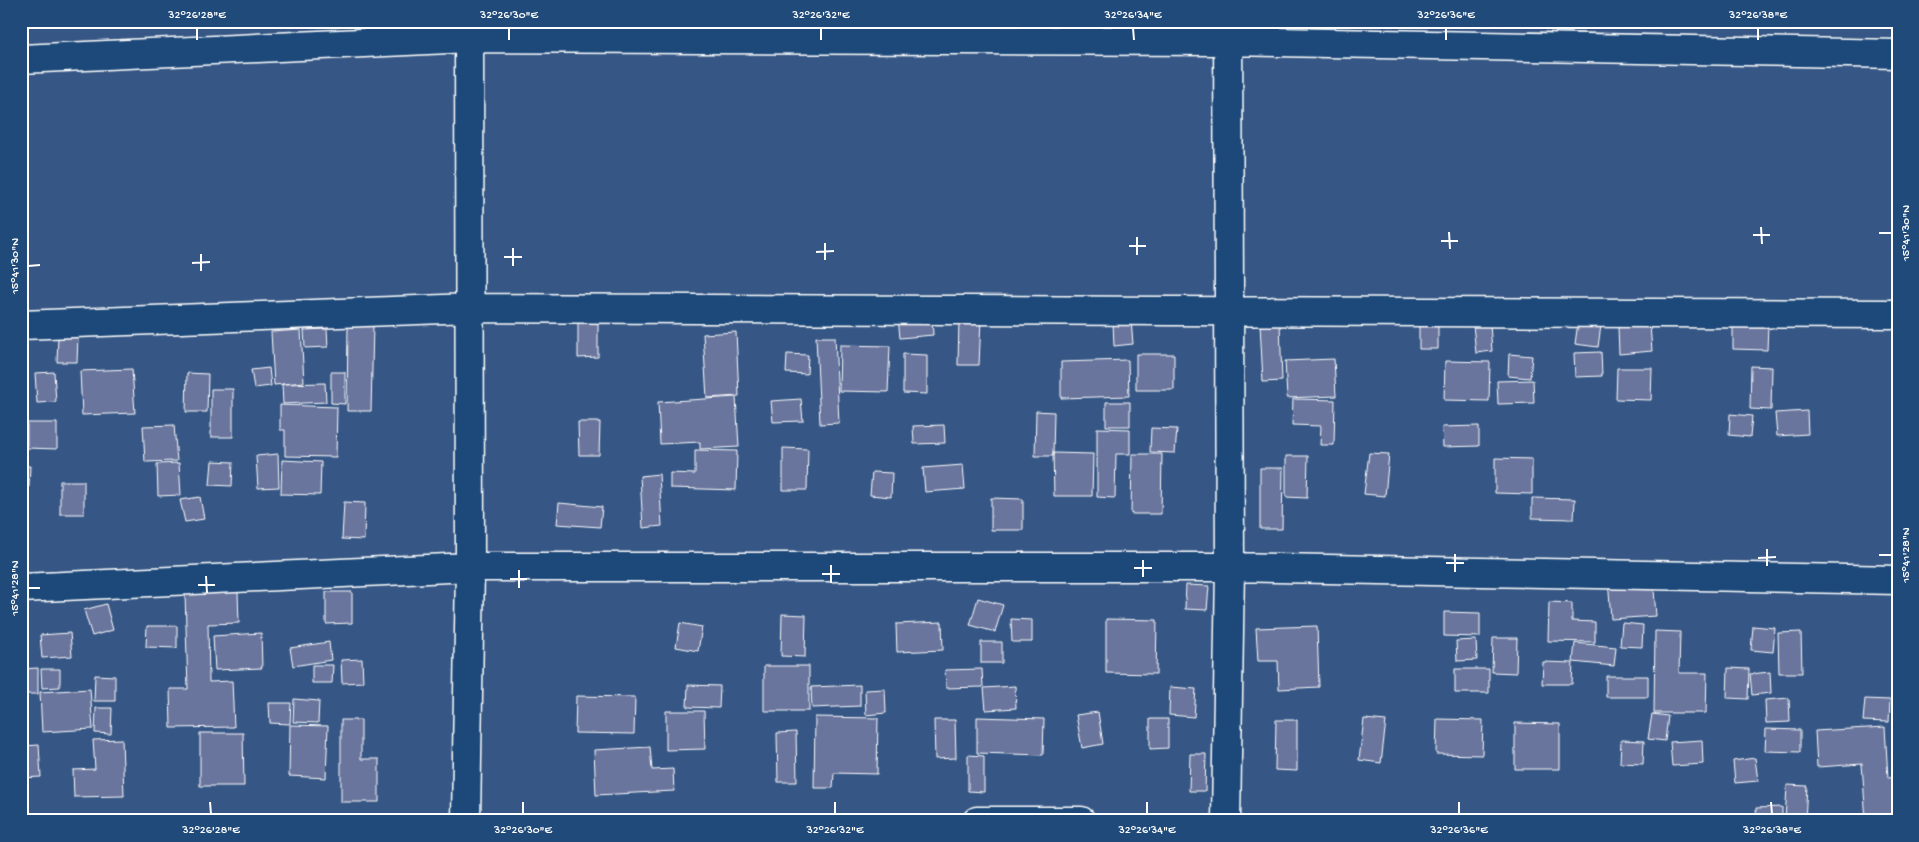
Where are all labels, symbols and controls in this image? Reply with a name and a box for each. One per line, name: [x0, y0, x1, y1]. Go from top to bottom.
text: 32°26'28"E: [167, 9, 226, 23]
text: 32°26'30"E: [479, 9, 539, 23]
text: 32°26'32"E: [791, 9, 850, 23]
text: 32°26'34"E: [1104, 9, 1162, 23]
text: 32°26'36"E: [1416, 9, 1475, 23]
text: 32°26'38"E: [1728, 9, 1787, 23]
text: 15°41'30"N: [1900, 205, 1914, 262]
text: 15°41'30"N: [9, 238, 23, 295]
text: 15°41'28"N: [1900, 527, 1914, 584]
text: 15°41'28"N: [9, 560, 23, 617]
text: 32°26'28"E: [181, 824, 240, 838]
text: 32°26'30"E: [493, 824, 553, 838]
text: 32°26'32"E: [805, 824, 864, 838]
text: 32°26'34"E: [1118, 824, 1176, 838]
text: 32°26'36"E: [1429, 824, 1488, 838]
text: 32°26'38"E: [1742, 824, 1801, 838]

